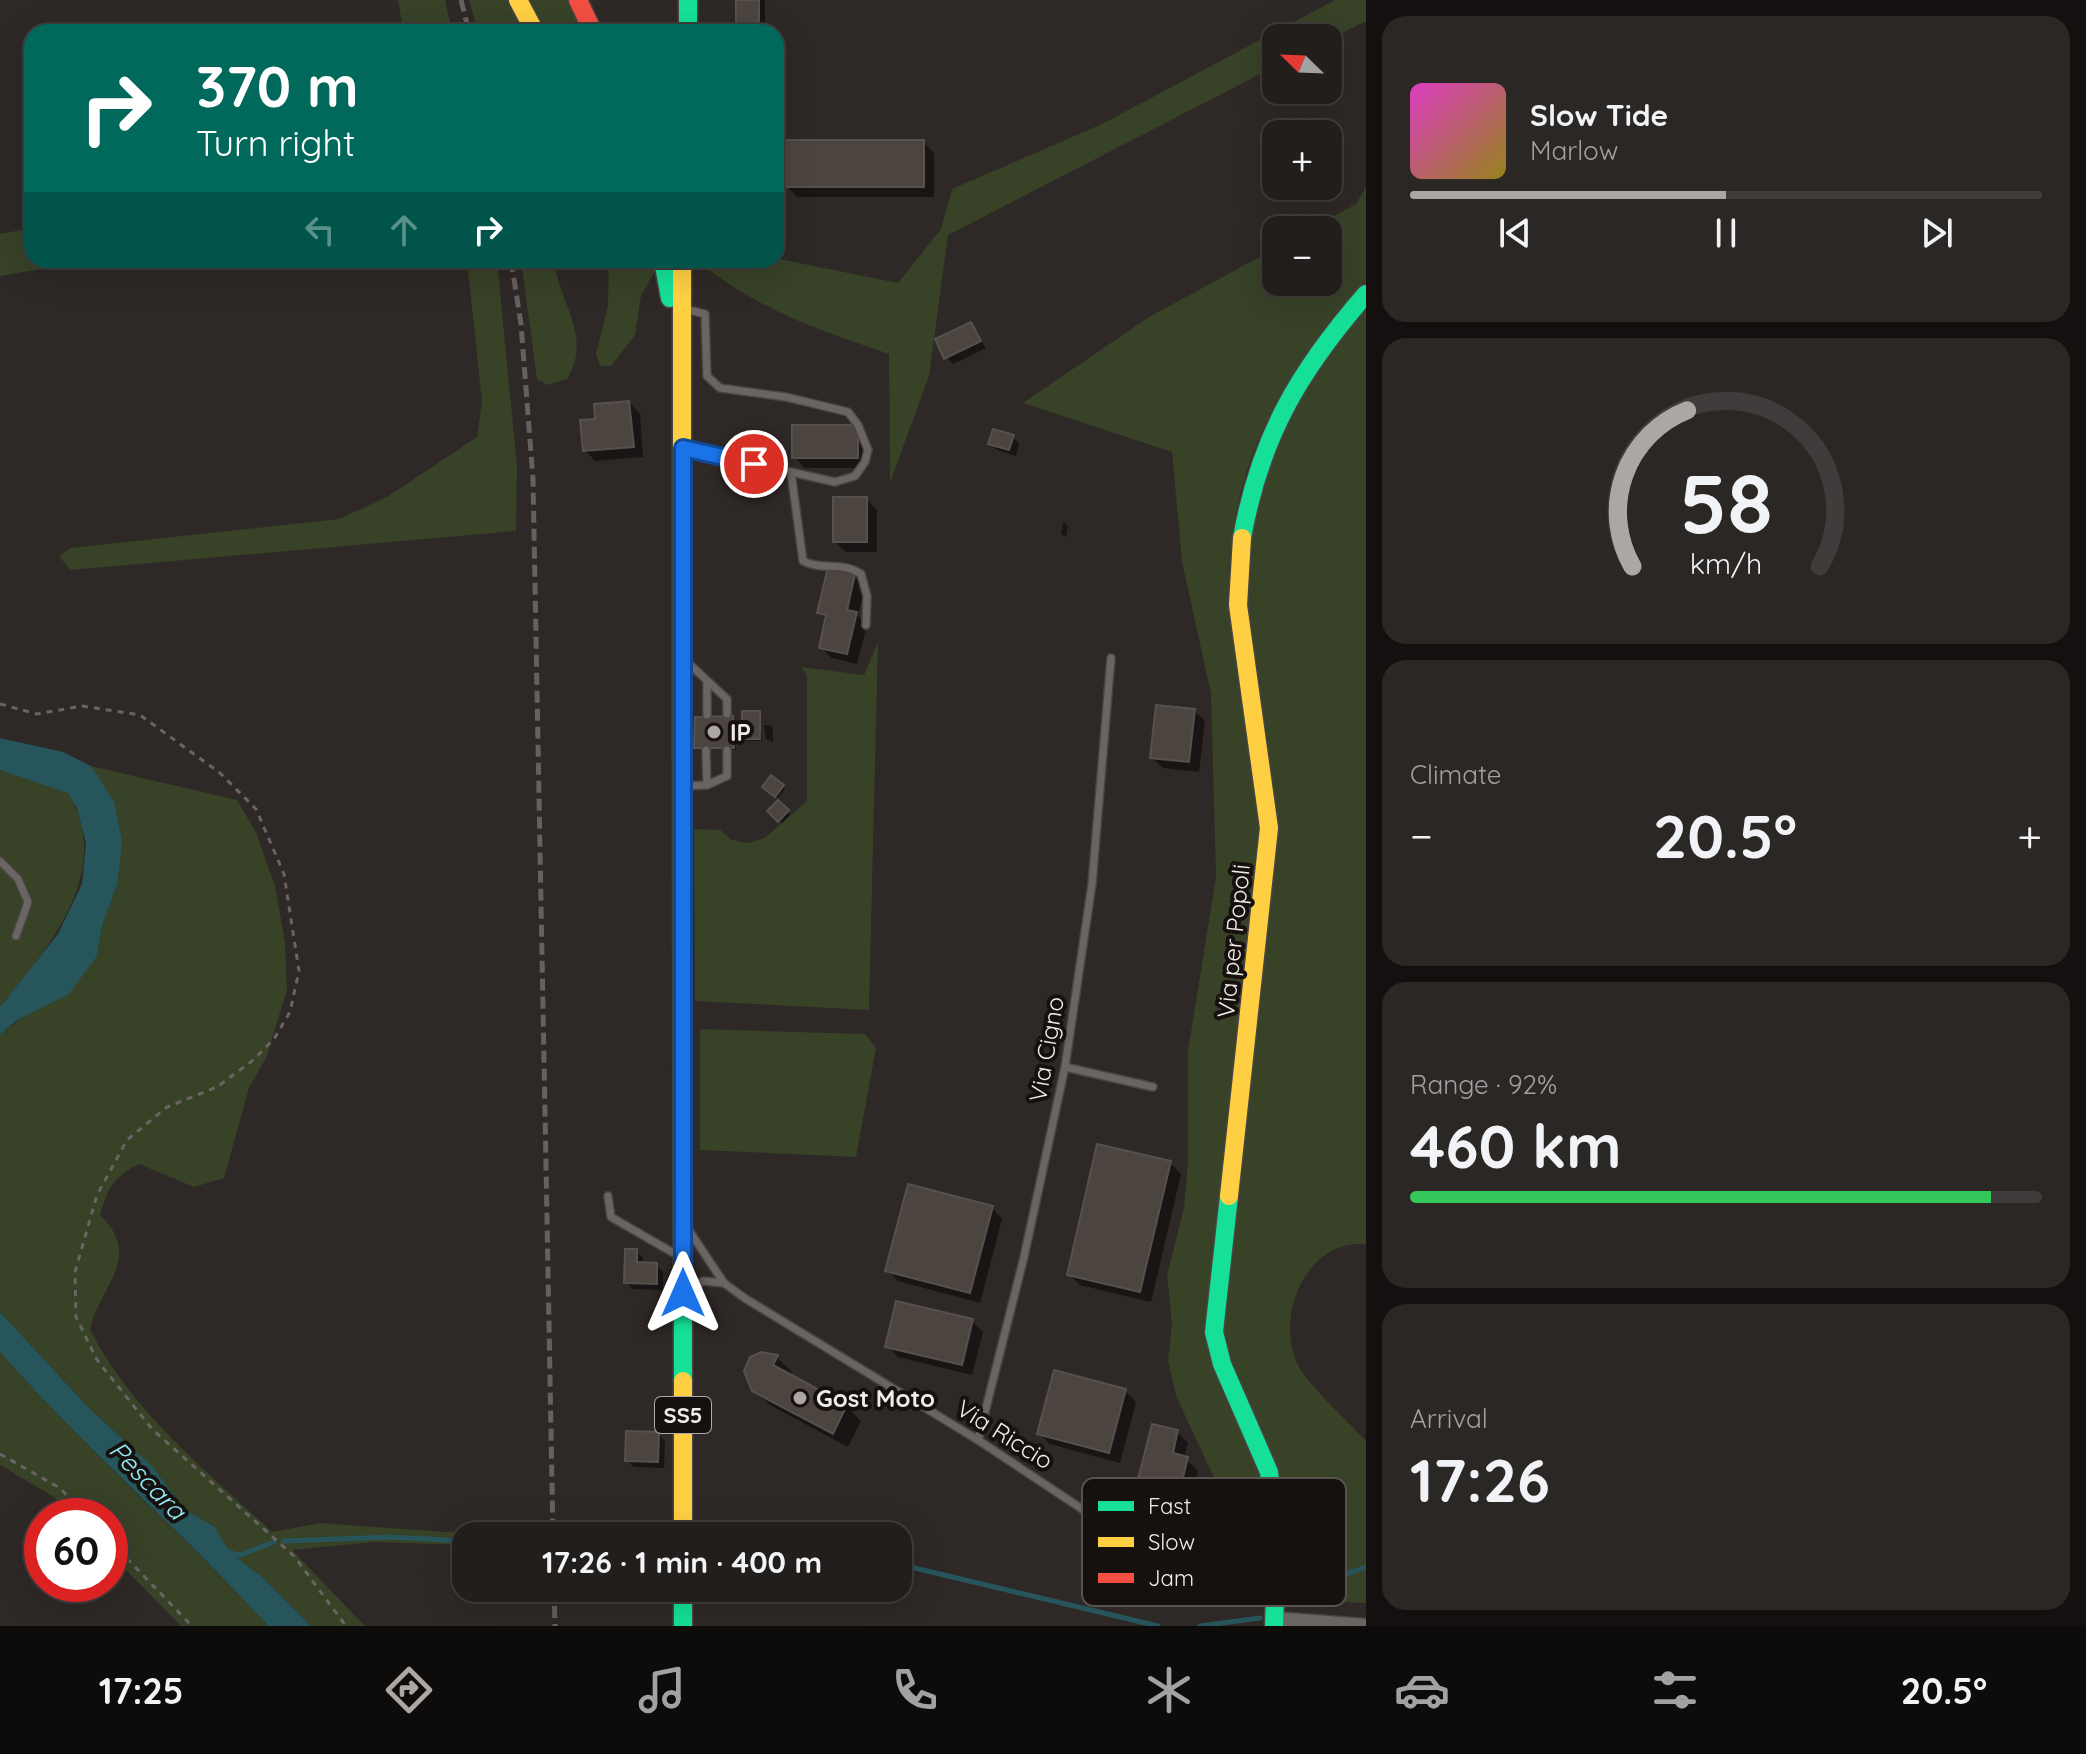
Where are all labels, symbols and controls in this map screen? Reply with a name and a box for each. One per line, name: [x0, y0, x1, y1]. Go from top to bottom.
north arrow: [1262, 24, 1342, 104]
map controls: [1262, 24, 1342, 296]
text: 370 m: [196, 51, 359, 121]
icon: right: [64, 56, 168, 160]
text: Slow Tide: [1530, 96, 1668, 134]
text: Turn right: [196, 120, 355, 165]
button: +: [1262, 120, 1342, 200]
text: Marlow: [1530, 134, 1618, 167]
icon: left: [298, 208, 342, 252]
icon: ahead: [382, 208, 426, 252]
icon: right: [466, 208, 510, 252]
icon: previous: [1493, 211, 1537, 255]
icon: pause: [1704, 211, 1748, 255]
icon: next: [1915, 211, 1959, 255]
button: −: [1262, 216, 1342, 296]
pin: [720, 430, 788, 498]
icon: arrive: [732, 442, 776, 486]
text: 58: [1679, 450, 1773, 554]
text: km/h: [1690, 545, 1762, 581]
place label: IP: [730, 717, 751, 747]
marker: IP: [705, 723, 723, 741]
text: Climate: [1410, 758, 1501, 791]
text: 20.5°: [1653, 798, 1797, 873]
text: −: [1410, 808, 1433, 863]
text: +: [2017, 808, 2042, 863]
street label: Via per Popoli: [1210, 863, 1256, 1019]
street label: Via Cigno: [1022, 994, 1070, 1104]
text: Range · 92%: [1410, 1068, 1557, 1101]
text: 460 km: [1410, 1108, 1622, 1183]
position arrow: [641, 1251, 725, 1335]
place label: Gost Moto: [816, 1383, 935, 1413]
marker: Gost Moto: [791, 1389, 809, 1407]
street label: Via Riccio: [951, 1393, 1059, 1475]
road number: SS5: [655, 1397, 711, 1433]
text: Arrival: [1410, 1402, 1488, 1435]
water label: Pescara: [103, 1434, 194, 1527]
text: 17:26: [1410, 1442, 1550, 1517]
legend: [1082, 1478, 1346, 1606]
text: Fast: [1148, 1492, 1191, 1520]
speed limit sign: 60: [24, 1498, 128, 1602]
text: Slow: [1148, 1528, 1195, 1556]
text: 17:26 · 1 min · 400 m: [542, 1543, 822, 1581]
text: Jam: [1148, 1564, 1194, 1592]
icon: directions: [381, 1662, 437, 1718]
icon: music: [634, 1662, 690, 1718]
icon: phone: [887, 1662, 943, 1718]
icon: climate: [1141, 1662, 1197, 1718]
icon: car: [1394, 1662, 1450, 1718]
icon: filters: [1647, 1662, 1703, 1718]
text: 17:25: [99, 1668, 183, 1713]
text: 20.5°: [1901, 1668, 1987, 1713]

